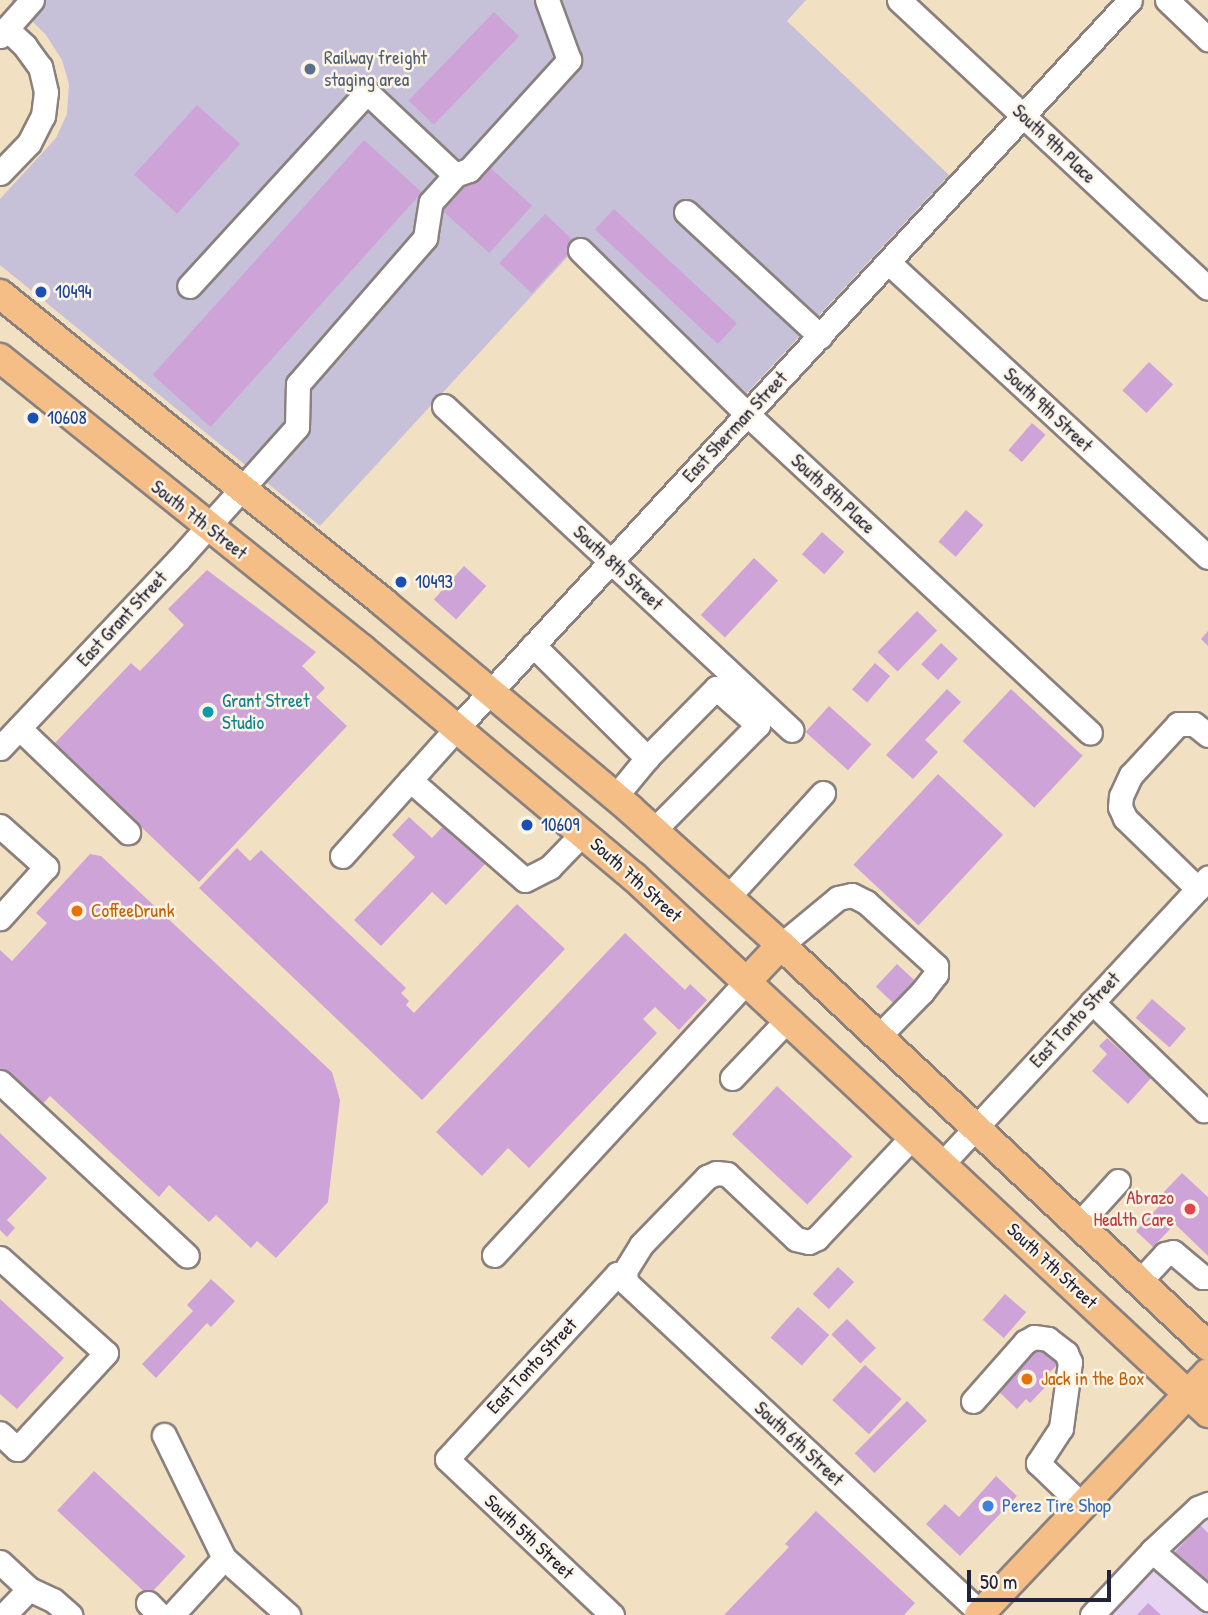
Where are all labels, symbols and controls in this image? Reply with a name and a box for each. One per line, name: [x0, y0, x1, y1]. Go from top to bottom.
place label: Railway freight staging area: [324, 47, 427, 91]
marker: Railway freight staging area: [302, 61, 318, 77]
street label: South 9th Place: [1008, 100, 1100, 188]
place label: 10494: [55, 281, 92, 303]
marker: 10494: [33, 284, 49, 300]
street label: South 9th Street: [999, 363, 1097, 457]
street label: East Sherman Street: [678, 367, 792, 487]
place label: 10608: [47, 407, 87, 429]
marker: 10608: [25, 410, 41, 426]
street label: South 8th Place: [786, 449, 880, 539]
street label: South 7th Street: [147, 475, 251, 565]
street label: South 8th Street: [568, 521, 668, 615]
street label: East Grant Street: [72, 567, 172, 671]
place label: 10493: [415, 571, 453, 593]
marker: 10493: [393, 574, 409, 590]
place label: Grant Street Studio: [222, 690, 310, 734]
marker: Grant Street Studio: [200, 704, 216, 720]
place label: 10609: [541, 814, 579, 836]
marker: 10609: [519, 817, 535, 833]
street label: South 7th Street: [585, 833, 687, 927]
place label: CoffeeDrunk: [91, 900, 175, 922]
marker: CoffeeDrunk: [69, 903, 85, 919]
street label: East Tonto Street: [1025, 968, 1125, 1072]
place label: Abrazo Health Care: [1093, 1187, 1174, 1231]
marker: Abrazo Health Care: [1180, 1199, 1200, 1219]
street label: South 7th Street: [1002, 1218, 1102, 1314]
street label: East Tonto Street: [482, 1314, 582, 1418]
place label: Jack in the Box: [1041, 1368, 1145, 1390]
marker: Jack in the Box: [1019, 1371, 1035, 1387]
street label: South 6th Street: [750, 1397, 848, 1491]
street label: South 5th Street: [480, 1490, 578, 1584]
place label: Perez Tire Shop: [1002, 1495, 1111, 1517]
marker: Perez Tire Shop: [980, 1498, 996, 1514]
scale bar: [970, 1556, 1114, 1600]
text: 50 m: [980, 1567, 1017, 1596]

